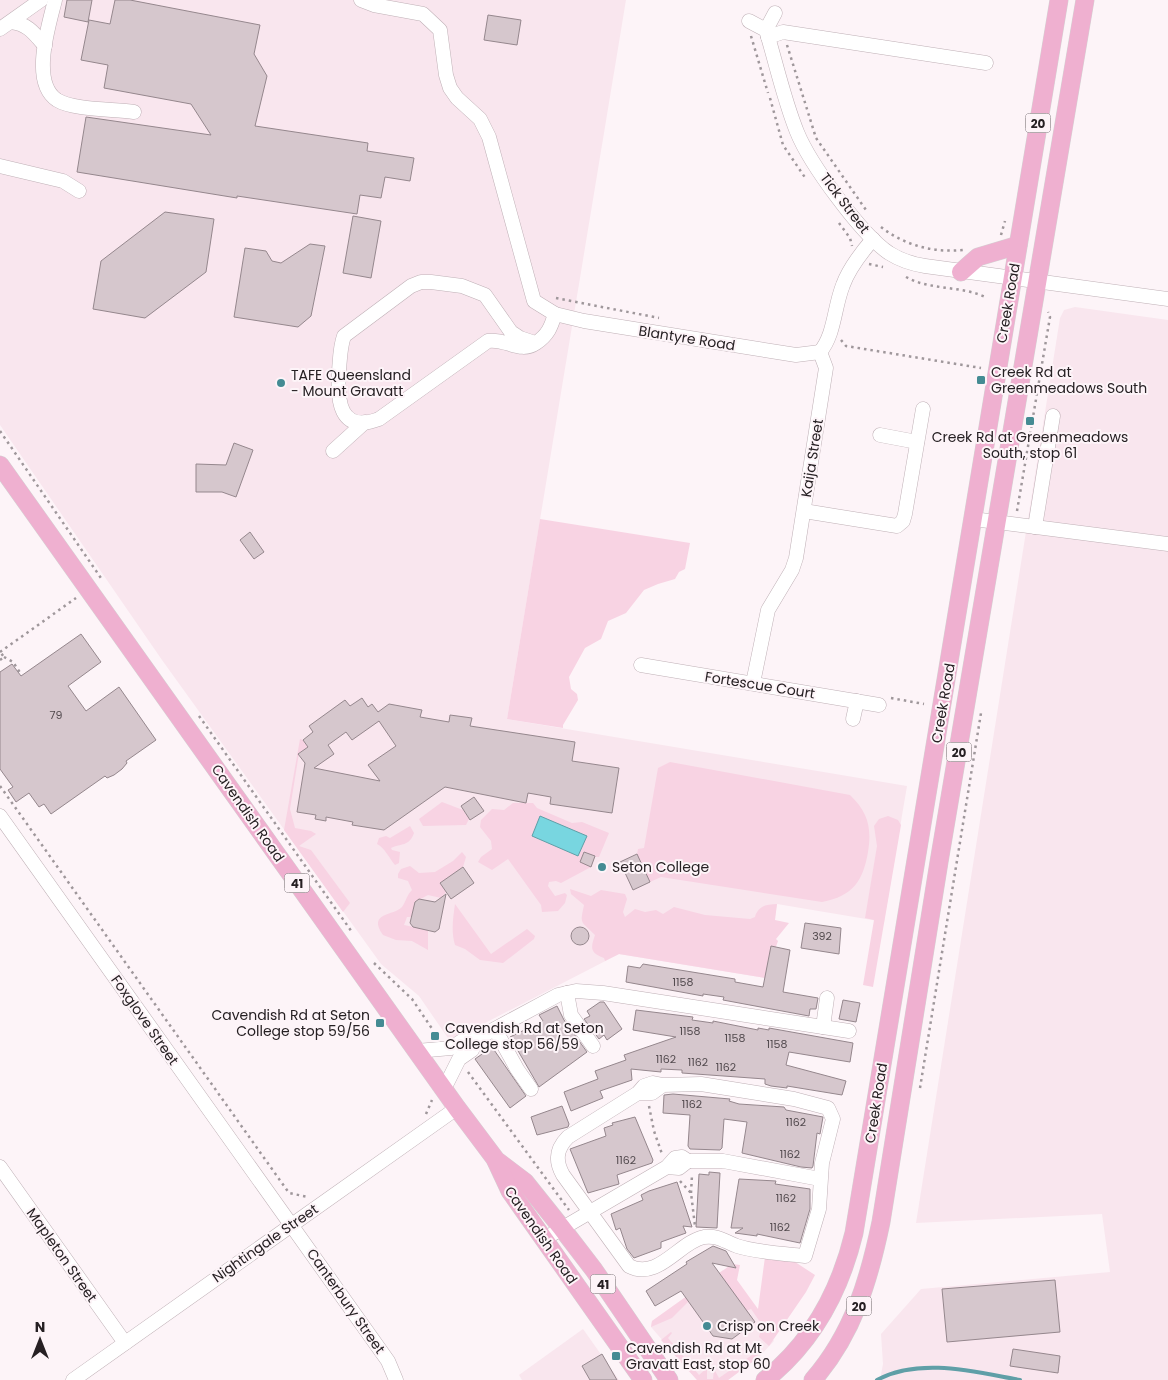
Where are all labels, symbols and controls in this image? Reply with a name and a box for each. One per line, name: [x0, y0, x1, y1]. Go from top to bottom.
road number: 20: [1026, 114, 1050, 132]
street label: Tick Street: [816, 168, 874, 238]
street label: Creek Road: [991, 262, 1025, 344]
street label: Blantyre Road: [637, 320, 737, 356]
place label: Creek Rd at Greenmeadows South: [991, 362, 1147, 398]
place label: TAFE Queensland - Mount Gravatt: [291, 365, 411, 401]
marker: Creek Rd at Greenmeadows South: [975, 374, 987, 386]
marker: TAFE Queensland - Mount Gravatt: [275, 377, 287, 389]
marker: Creek Rd at Greenmeadows South, stop 61: [1024, 415, 1036, 427]
street label: Kaija Street: [796, 417, 828, 499]
place label: Creek Rd at Greenmeadows South, stop 61: [932, 427, 1128, 463]
street label: Creek Road: [926, 662, 960, 744]
street label: Fortescue Court: [703, 666, 817, 704]
house number: 79: [50, 707, 63, 723]
road number: 20: [946, 742, 972, 762]
street label: Cavendish Road: [207, 760, 289, 866]
place label: Seton College: [612, 857, 709, 877]
marker: Seton College: [596, 861, 608, 873]
road number: 41: [284, 874, 310, 892]
house number: 392: [812, 928, 832, 944]
street label: Foxglove Street: [106, 971, 184, 1069]
house number: 1158: [673, 974, 694, 990]
place label: Cavendish Rd at Seton College stop 59/56: [211, 1005, 370, 1041]
marker: Cavendish Rd at Seton College stop 59/56: [374, 1017, 386, 1029]
place label: Cavendish Rd at Seton College stop 56/59: [445, 1018, 604, 1054]
house number: 1158: [680, 1023, 701, 1039]
marker: Cavendish Rd at Seton College stop 56/59: [429, 1030, 441, 1042]
house number: 1158: [725, 1030, 746, 1046]
house number: 1158: [767, 1036, 788, 1052]
house number: 1162: [656, 1051, 676, 1067]
house number: 1162: [688, 1054, 708, 1070]
house number: 1162: [716, 1059, 736, 1075]
street label: Creek Road: [860, 1062, 892, 1144]
house number: 1162: [682, 1096, 702, 1112]
house number: 1162: [786, 1114, 806, 1130]
house number: 1162: [780, 1146, 800, 1162]
house number: 1162: [616, 1152, 636, 1168]
street label: Cavendish Road: [500, 1182, 582, 1288]
house number: 1162: [776, 1190, 796, 1206]
street label: Nightingale Street: [208, 1199, 322, 1287]
street label: Mapleton Street: [22, 1204, 102, 1306]
house number: 1162: [770, 1219, 790, 1235]
street label: Canterbury Street: [302, 1244, 390, 1358]
road number: 41: [590, 1274, 616, 1294]
road number: 20: [846, 1296, 872, 1315]
north arrow: [15, 1315, 65, 1365]
place label: Crisp on Creek: [717, 1316, 820, 1336]
text: N: [35, 1317, 45, 1337]
marker: Crisp on Creek: [701, 1320, 713, 1332]
place label: Cavendish Rd at Mt Gravatt East, stop 60: [626, 1338, 771, 1374]
marker: Cavendish Rd at Mt Gravatt East, stop 60: [610, 1350, 622, 1362]

